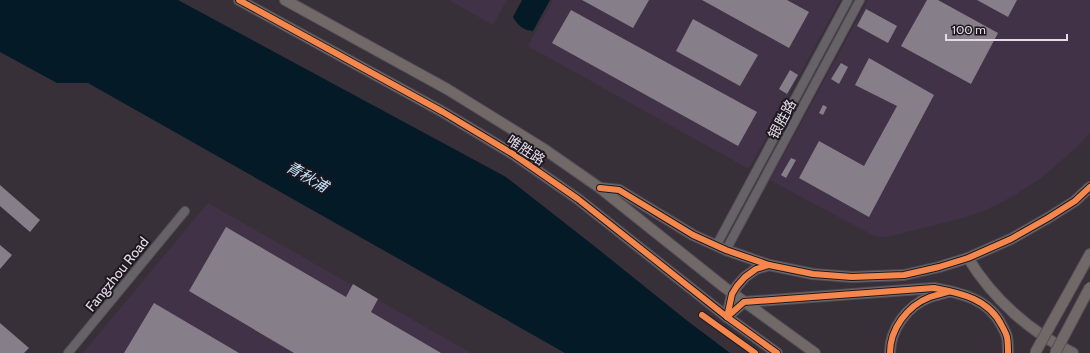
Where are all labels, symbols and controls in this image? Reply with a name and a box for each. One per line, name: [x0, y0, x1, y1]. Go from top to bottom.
scale bar: [946, 16, 1067, 42]
text: 100 m: [952, 22, 986, 37]
street label: 银胜路: [764, 96, 800, 142]
street label: 唯胜路: [503, 131, 549, 169]
water label: 青秋浦: [283, 158, 333, 197]
street label: Fangzhou Road: [81, 233, 153, 315]

